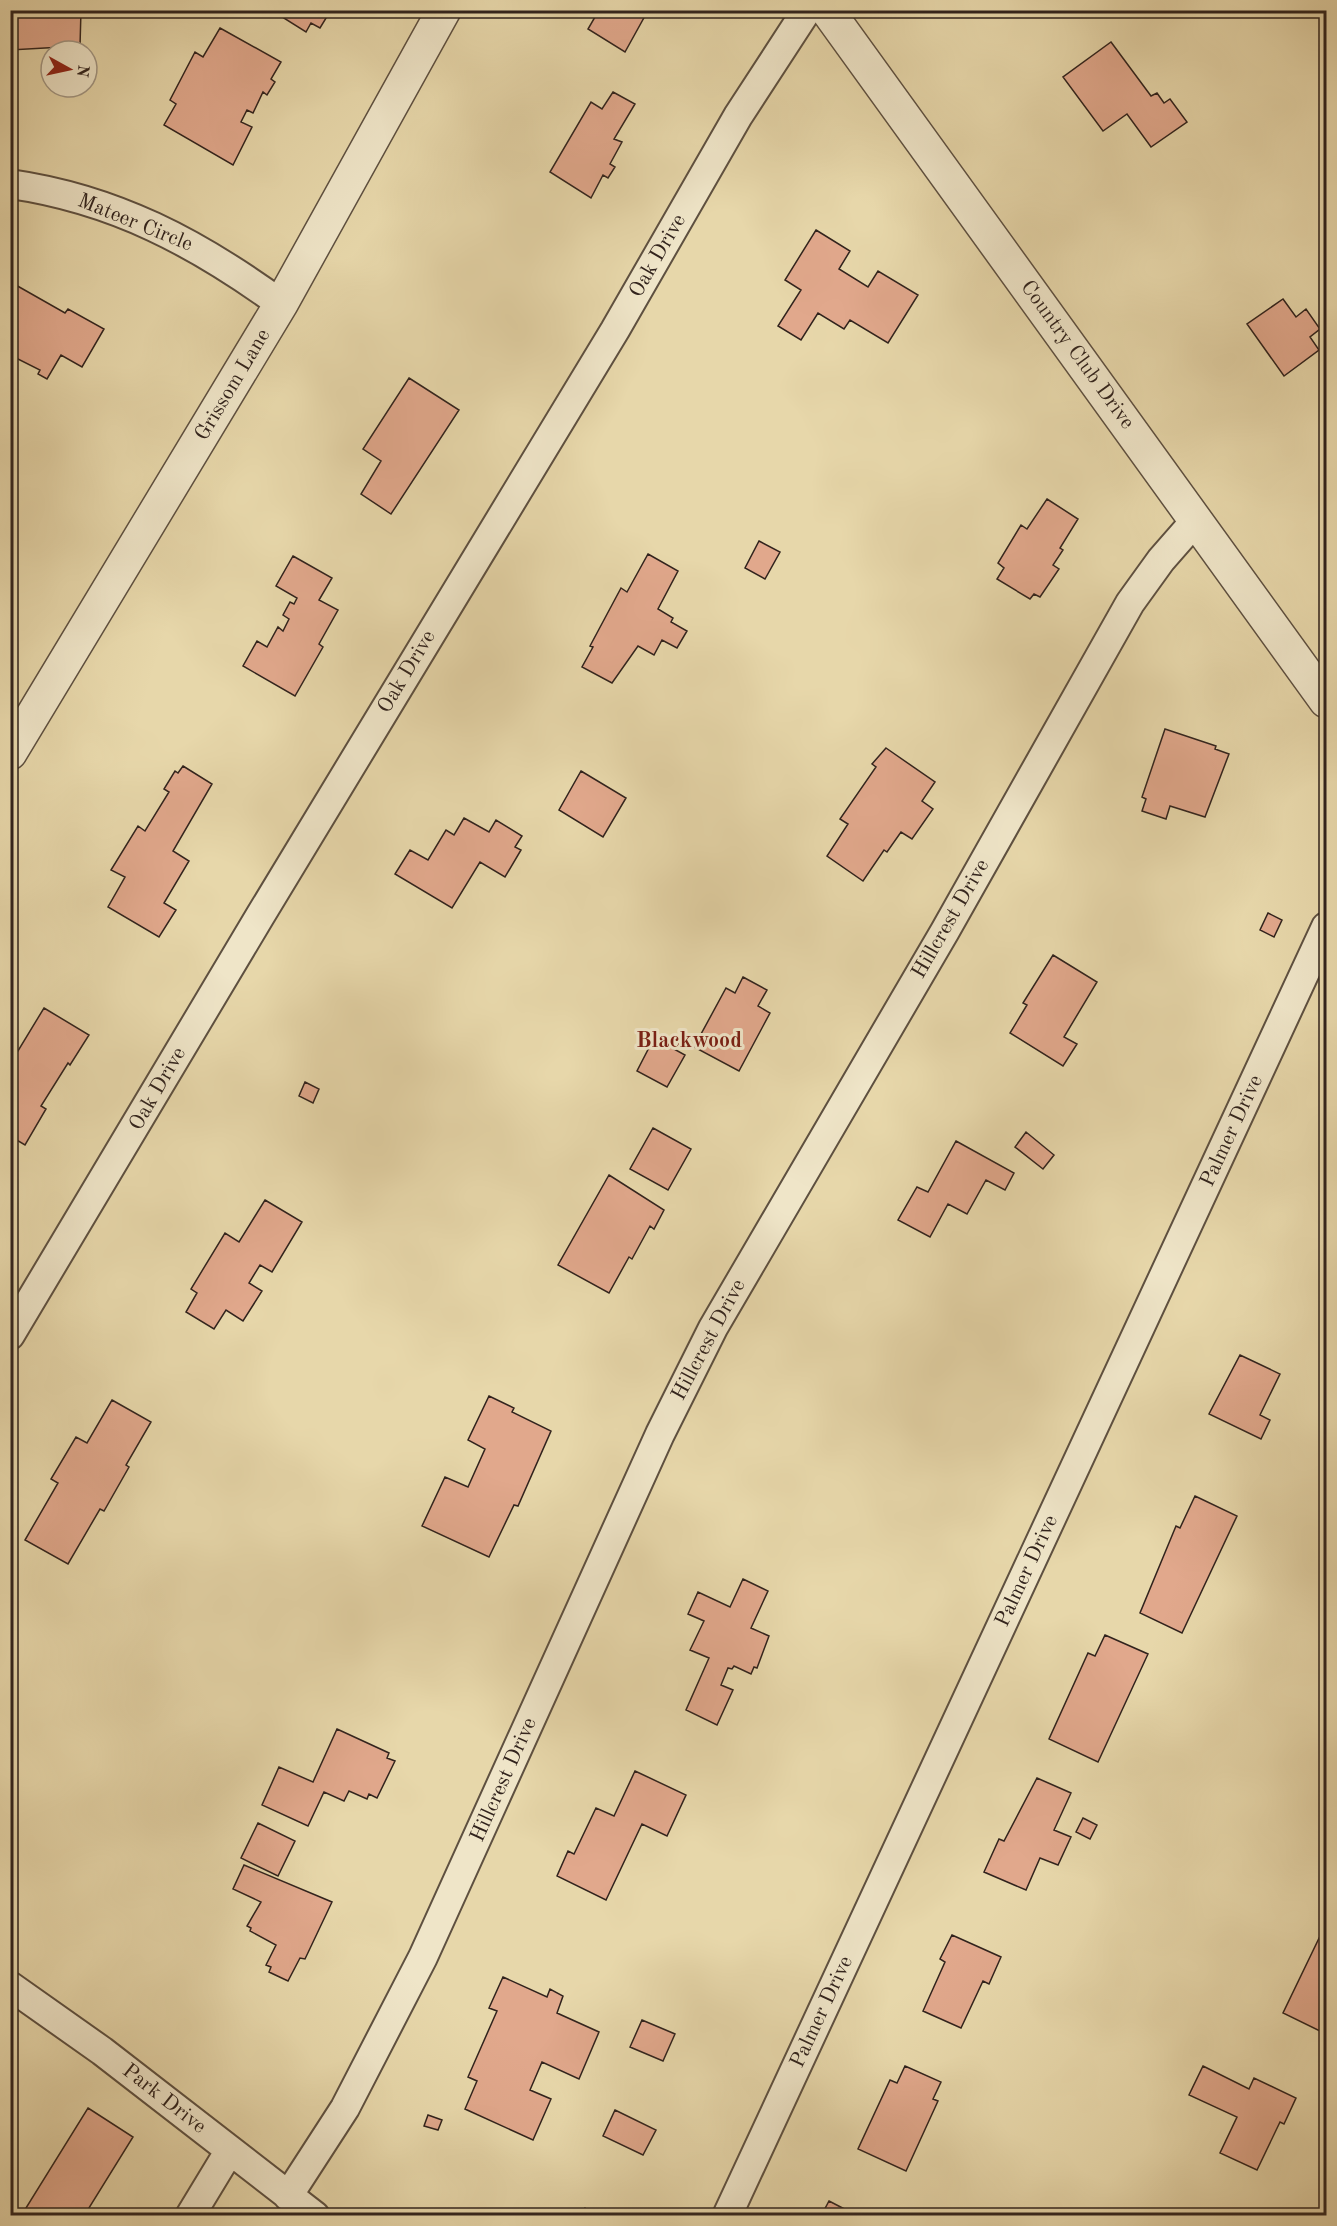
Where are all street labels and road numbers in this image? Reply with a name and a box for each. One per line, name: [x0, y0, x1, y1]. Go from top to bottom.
street label: Mateer Circle: [75, 190, 195, 256]
street label: Oak Drive: [626, 211, 690, 301]
street label: Country Club Drive: [1016, 277, 1138, 433]
street label: Grissom Lane: [192, 326, 274, 444]
street label: Oak Drive: [374, 627, 440, 717]
street label: Hillcrest Drive: [908, 856, 994, 982]
street label: Oak Drive: [126, 1044, 190, 1134]
street label: Palmer Drive: [1197, 1072, 1267, 1190]
street label: Hillcrest Drive: [668, 1276, 750, 1404]
street label: Palmer Drive: [992, 1512, 1062, 1630]
street label: Hillcrest Drive: [467, 1715, 541, 1845]
street label: Palmer Drive: [787, 1953, 857, 2071]
street label: Park Drive: [118, 2060, 210, 2138]

